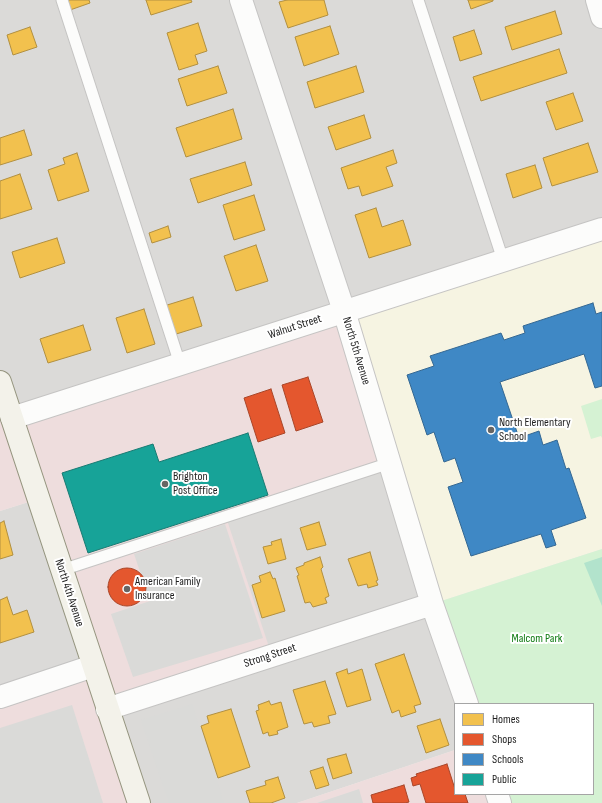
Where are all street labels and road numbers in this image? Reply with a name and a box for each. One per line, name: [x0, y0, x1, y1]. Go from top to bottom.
street label: Walnut Street: [266, 312, 324, 342]
street label: North 5th Avenue: [339, 315, 373, 387]
street label: North 4th Avenue: [51, 557, 87, 629]
street label: Strong Street: [242, 641, 298, 671]

